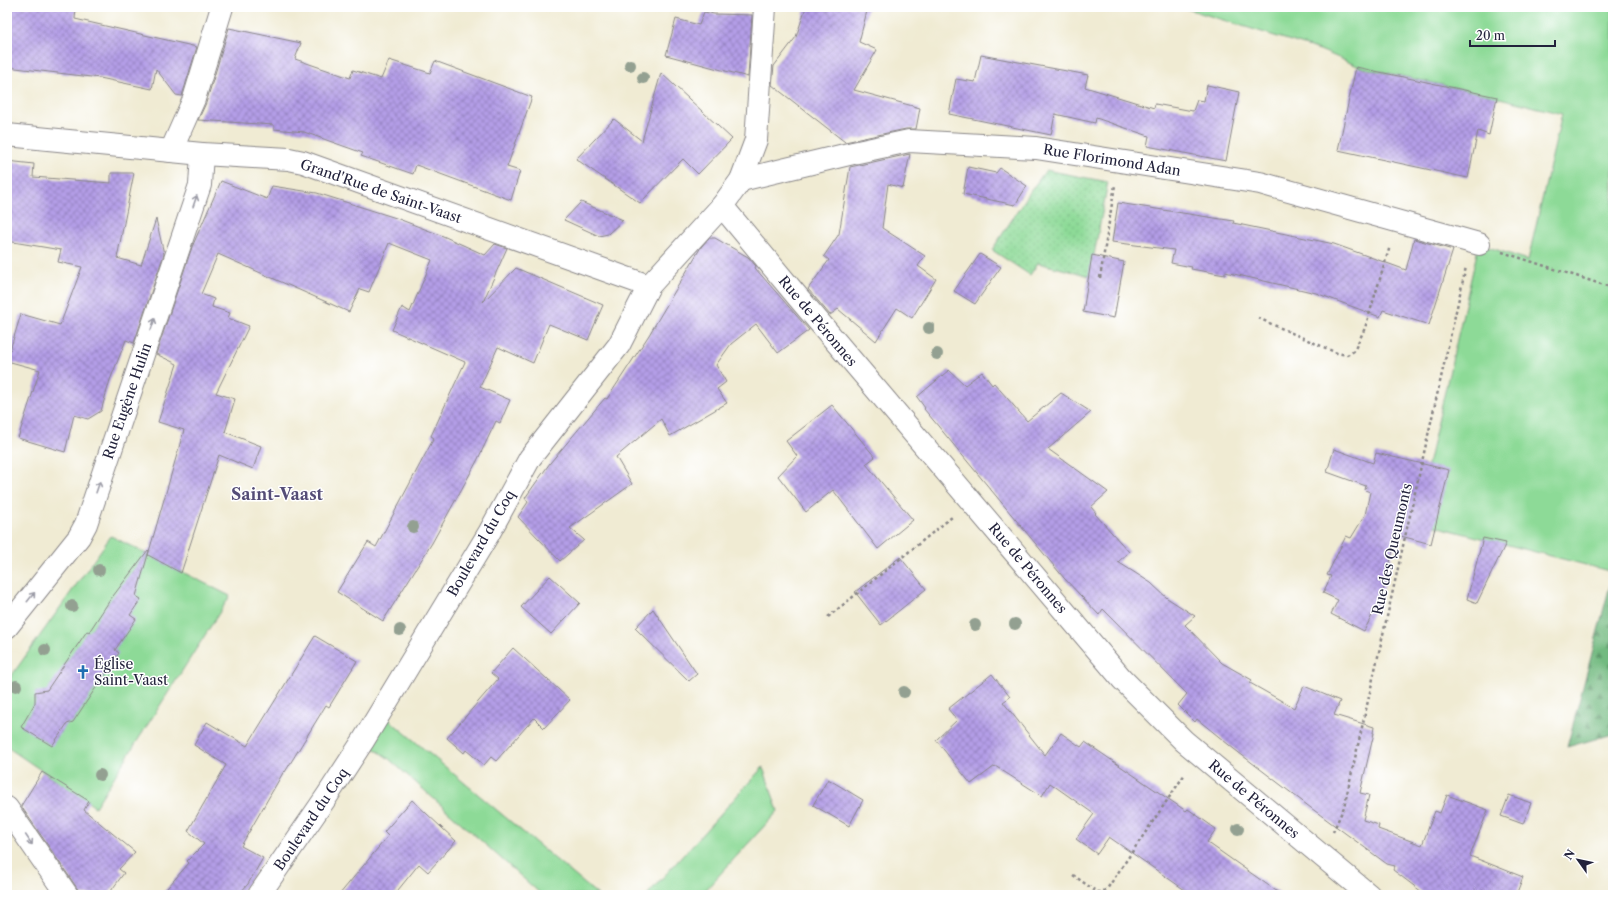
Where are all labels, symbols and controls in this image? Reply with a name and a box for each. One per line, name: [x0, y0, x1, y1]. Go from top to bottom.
scale bar: [1470, 22, 1555, 48]
text: 20 m: [1476, 28, 1505, 43]
street label: Rue Florimond Adan: [1042, 140, 1182, 180]
street label: Grand'Rue de Saint-Vaast: [298, 155, 464, 227]
one-way arrow: [192, 195, 199, 208]
street label: Rue de Péronnes: [775, 272, 861, 370]
one-way arrow: [150, 319, 158, 331]
street label: Rue Eugène Hulin: [99, 340, 155, 462]
street label: Rue des Queumonts: [1368, 481, 1416, 617]
one-way arrow: [95, 482, 103, 494]
district label: Saint-Vaast: [231, 484, 323, 504]
street label: Boulevard du Coq: [443, 486, 519, 599]
street label: Rue de Péronnes: [985, 519, 1071, 617]
one-way arrow: [27, 591, 36, 602]
place label: Église Saint-Vaast: [94, 655, 168, 689]
church icon: Église Saint-Vaast: [75, 664, 91, 680]
street label: Rue de Péronnes: [1205, 756, 1303, 842]
street label: Boulevard du Coq: [270, 764, 352, 874]
one-way arrow: [25, 834, 33, 845]
north arrow: [1558, 840, 1598, 880]
text: N: [1561, 846, 1578, 862]

